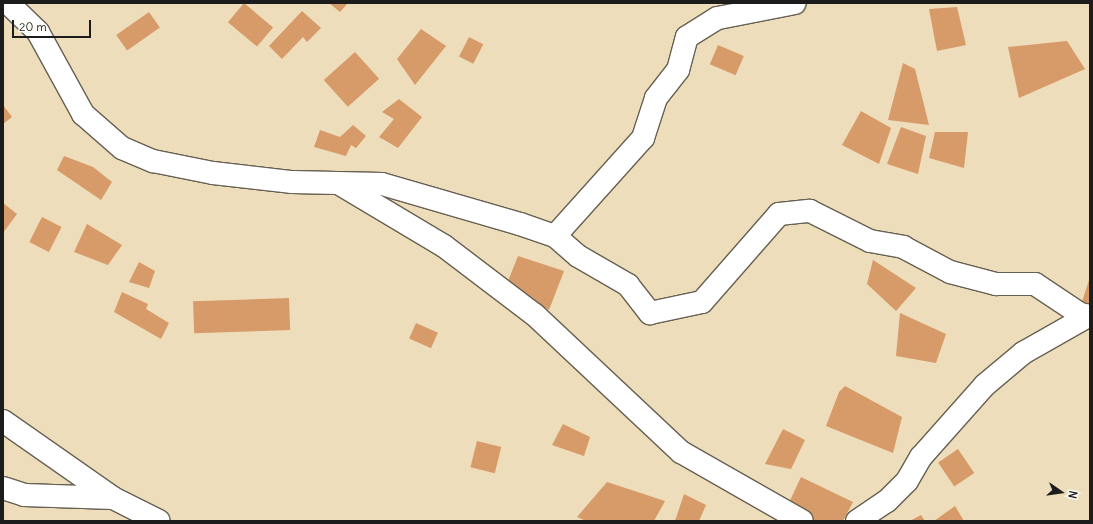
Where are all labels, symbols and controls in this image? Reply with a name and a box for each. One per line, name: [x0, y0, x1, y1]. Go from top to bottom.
scale bar: [14, 12, 93, 38]
text: 20 m: [19, 19, 47, 34]
north arrow: [1041, 472, 1081, 512]
text: N: [1065, 489, 1080, 500]

